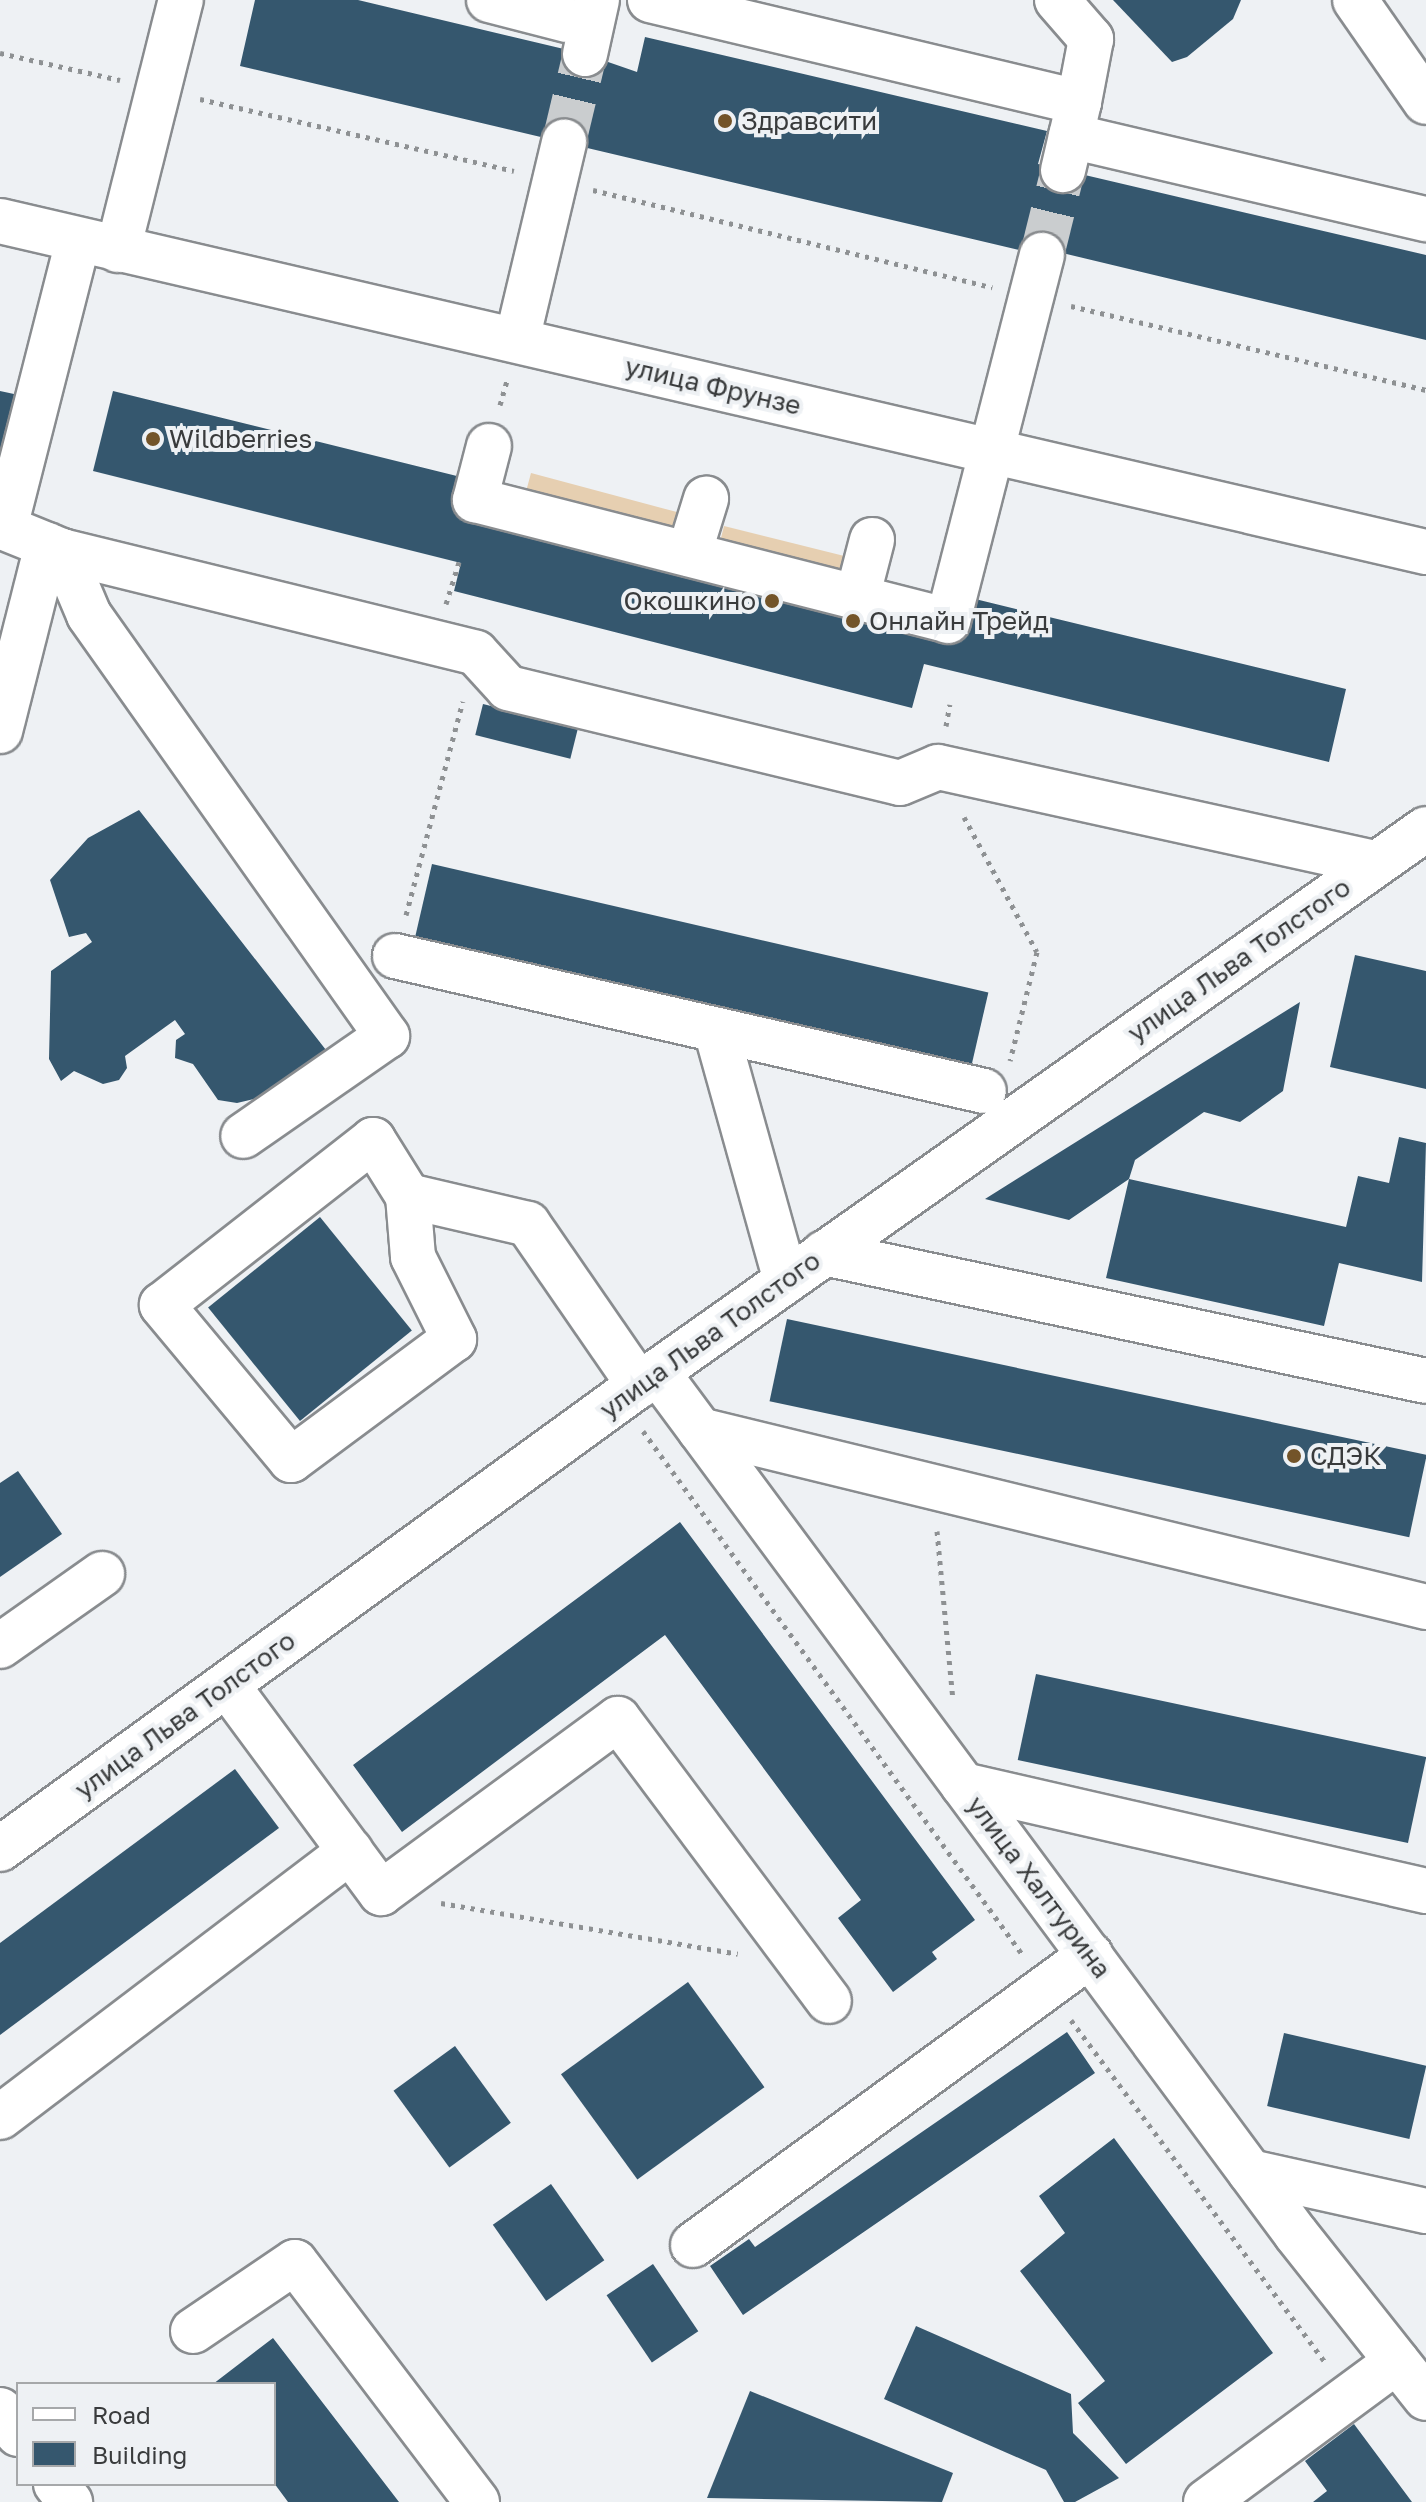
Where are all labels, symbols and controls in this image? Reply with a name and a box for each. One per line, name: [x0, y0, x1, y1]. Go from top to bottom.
place label: Здравсити: [741, 105, 877, 137]
marker: Здравсити: [716, 112, 734, 130]
street label: улица Фрунзе: [622, 351, 804, 421]
place label: Wildberries: [169, 423, 312, 455]
marker: Wildberries: [144, 430, 162, 448]
place label: Окошкино: [623, 585, 756, 617]
marker: Окошкино: [763, 592, 781, 610]
place label: Онлайн Трейд: [869, 605, 1049, 637]
marker: Онлайн Трейд: [844, 612, 862, 630]
street label: улица Льва Толстого: [1122, 871, 1356, 1049]
street label: улица Льва Толстого: [594, 1245, 826, 1425]
place label: СДЭК: [1310, 1440, 1381, 1472]
marker: СДЭК: [1285, 1447, 1303, 1465]
street label: улица Льва Толстого: [69, 1625, 301, 1805]
street label: улица Халтурина: [960, 1790, 1118, 1984]
legend: [16, 2382, 276, 2486]
text: Road: [92, 2400, 151, 2429]
text: Building: [92, 2440, 187, 2469]

